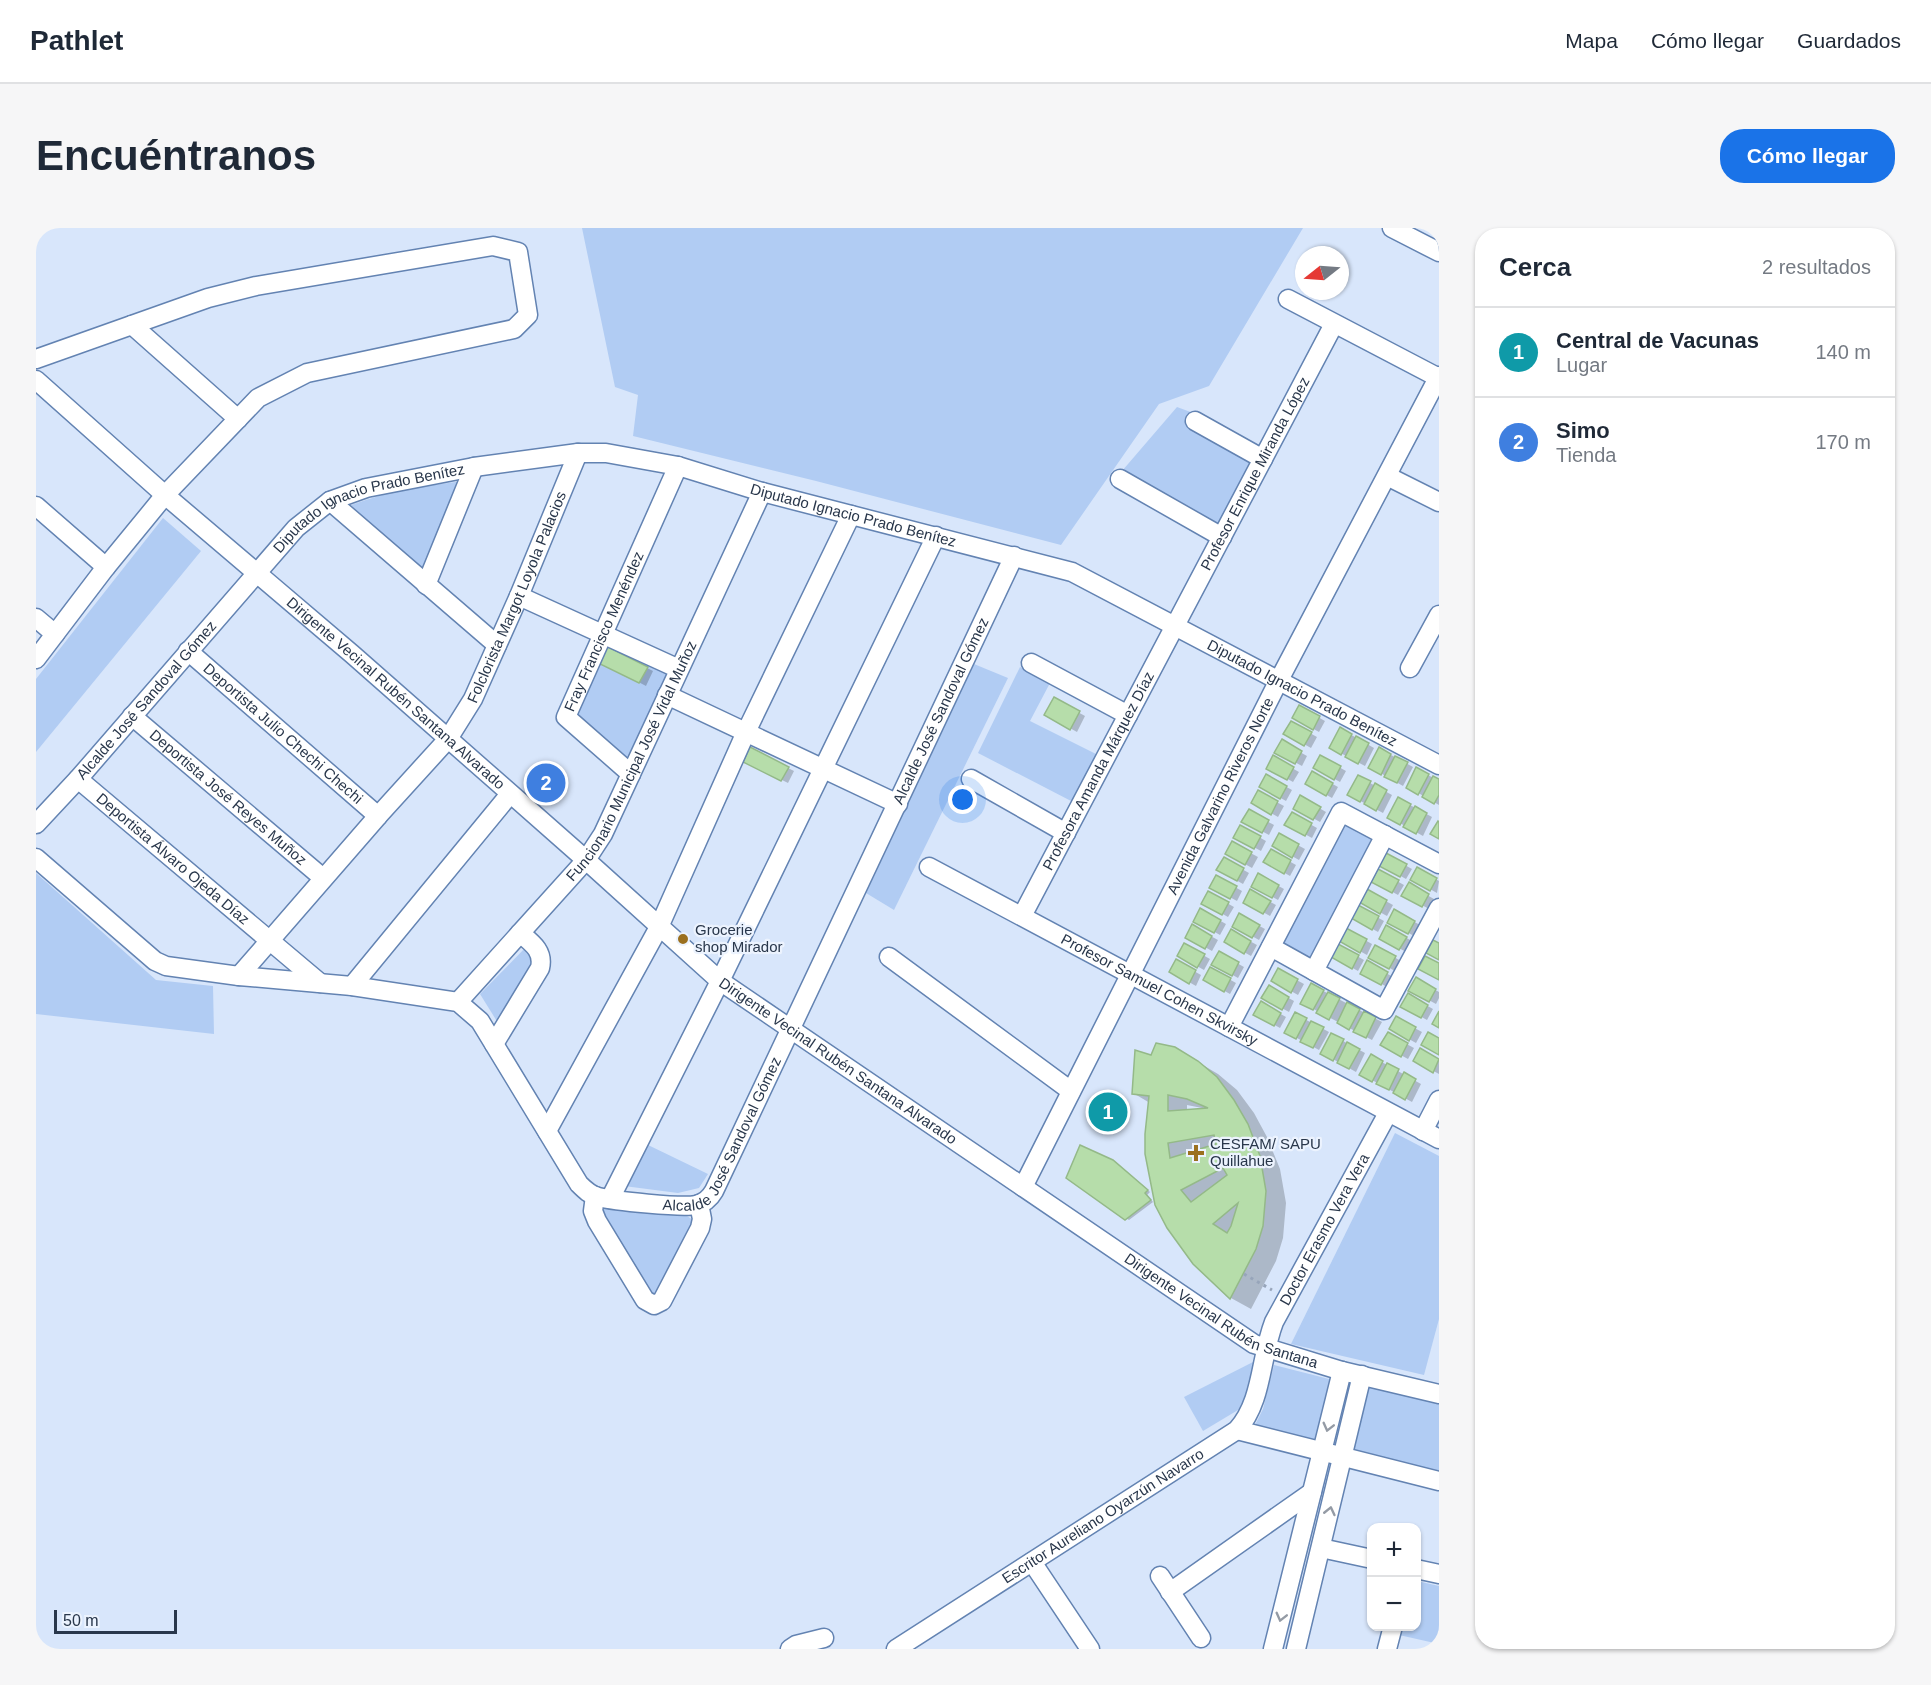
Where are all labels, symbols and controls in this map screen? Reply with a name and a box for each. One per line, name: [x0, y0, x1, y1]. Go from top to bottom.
text: Pathlet: [30, 25, 123, 56]
text: Mapa: [1565, 29, 1618, 52]
text: Cómo llegar: [1651, 29, 1764, 52]
text: Guardados: [1797, 29, 1901, 52]
button: Cómo llegar: [1720, 129, 1895, 183]
text: Encuéntranos: [36, 132, 316, 179]
north arrow: [1295, 246, 1349, 300]
text: Cerca: [1499, 252, 1571, 282]
text: 2 resultados: [1762, 256, 1871, 278]
text: Central de Vacunas: [1556, 328, 1759, 353]
text: 1: [1513, 341, 1524, 363]
text: 140 m: [1815, 341, 1871, 363]
text: Lugar: [1556, 354, 1607, 376]
street label: Profesor Enrique Miranda López: [1197, 374, 1313, 573]
text: Simo: [1556, 418, 1610, 443]
text: 2: [1513, 431, 1524, 453]
text: 170 m: [1815, 431, 1871, 453]
text: Tienda: [1556, 444, 1616, 466]
street label: Diputado Ignacio Prado Benítez: [270, 460, 466, 556]
street label: Diputado Ignacio Prado Benítez: [748, 480, 958, 550]
street label: Folclorista Margot Loyola Palacios: [463, 489, 569, 705]
street label: Fray Francisco Menéndez: [561, 549, 647, 714]
street label: Dirigente Vecinal Rubén Santana Alvarado: [283, 593, 508, 793]
street label: Alcalde José Sandoval Gómez: [889, 615, 992, 807]
street label: Alcalde José Sandoval Gómez: [73, 617, 220, 783]
street label: Diputado Ignacio Prado Benítez: [1205, 636, 1400, 749]
street label: Funcionario Municipal José Vidal Muñoz: [562, 638, 700, 884]
street label: Deportista Julio Chechi Chechi: [200, 660, 367, 807]
street label: Profesora Amanda Márquez Díaz: [1039, 669, 1157, 873]
street label: Avenida Galvarino Riveros Norte: [1163, 695, 1277, 897]
street label: Deportista José Reyes Muñoz: [147, 726, 310, 868]
pin: 2: [526, 760, 566, 806]
your location: [948, 785, 977, 814]
street label: Deportista Álvaro Ojeda Díaz: [93, 789, 253, 928]
place label: Grocerie shop Mirador: [695, 921, 783, 955]
street label: Profesor Samuel Cohen Skvirsky: [1058, 930, 1261, 1049]
marker: Grocerie shop Mirador: [676, 932, 690, 946]
street label: Dirigente Vecinal Rubén Santana Alvarado: [716, 974, 960, 1147]
street label: Alcalde José Sandoval Gómez: [662, 1054, 784, 1214]
pin: 1: [1088, 1090, 1128, 1134]
place label: CESFAM/ SAPU Quillahue: [1210, 1135, 1321, 1169]
marker: CESFAM/ SAPU Quillahue: [1187, 1144, 1205, 1162]
street label: Doctor Erasmo Vera Vera: [1276, 1150, 1373, 1308]
street label: Dirigente Vecinal Rubén Santana: [1121, 1250, 1321, 1371]
one-way arrow: [1323, 1422, 1336, 1432]
street label: Escritor Aureliano Oyarzún Navarro: [999, 1445, 1207, 1587]
one-way arrow: [1323, 1506, 1336, 1516]
map controls: [1367, 1523, 1421, 1631]
button: +: [1367, 1523, 1421, 1577]
button: −: [1367, 1577, 1421, 1631]
scale bar: [54, 1607, 177, 1634]
one-way arrow: [1276, 1611, 1289, 1621]
text: 50 m: [63, 1612, 99, 1629]

